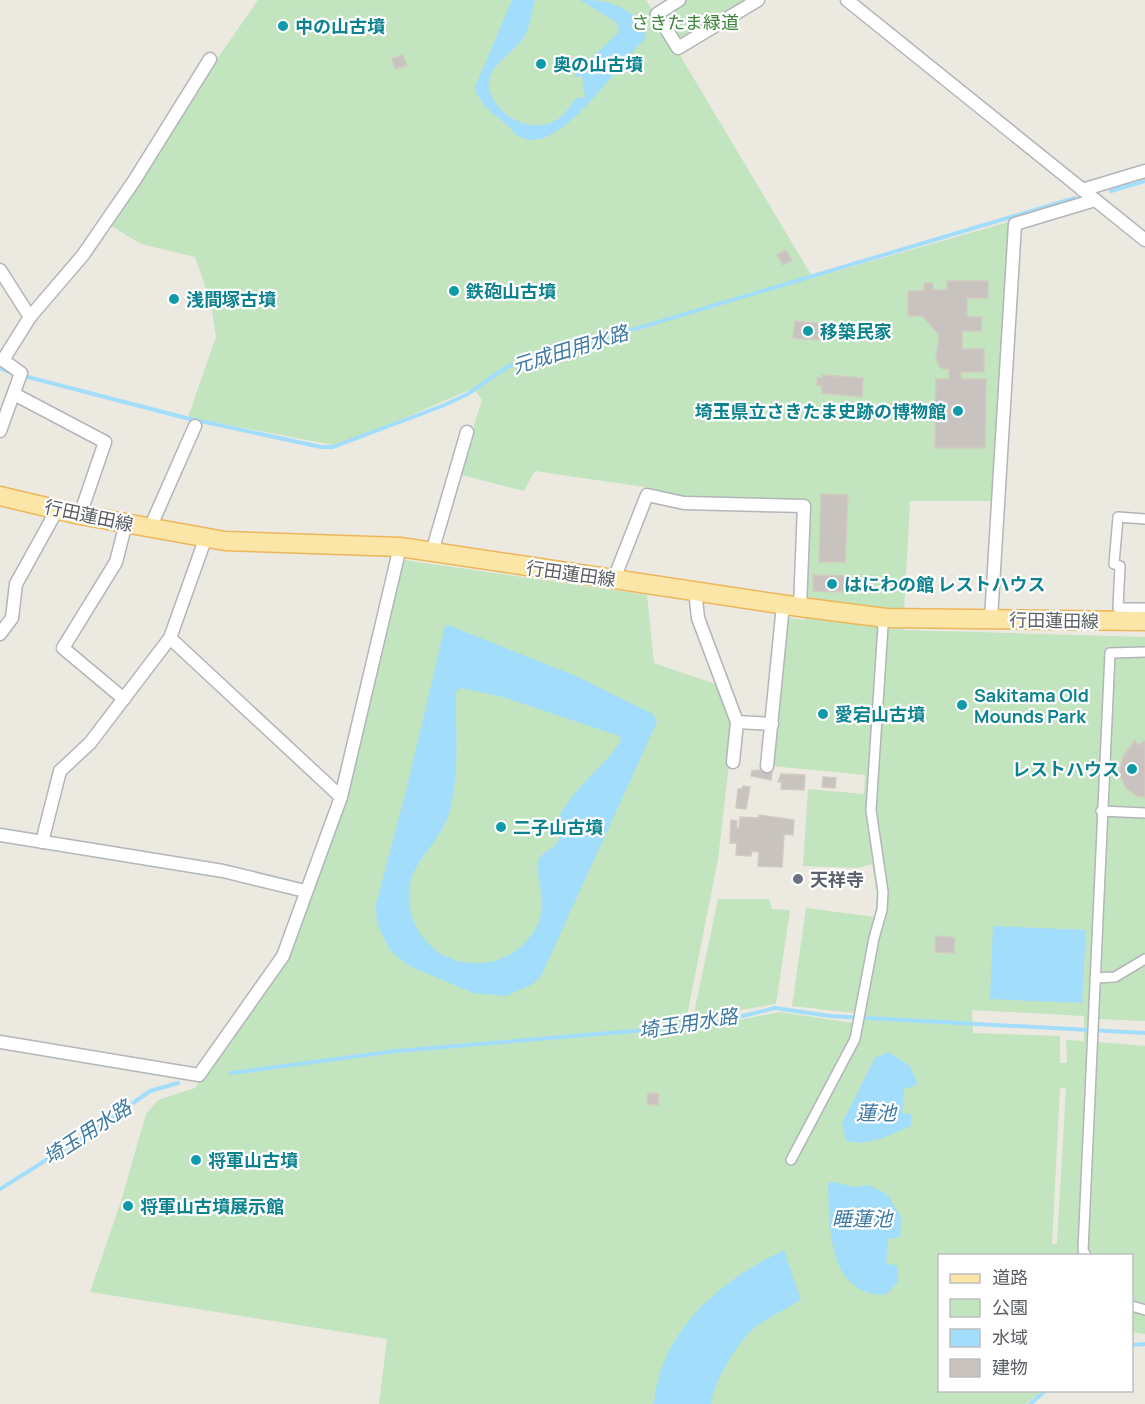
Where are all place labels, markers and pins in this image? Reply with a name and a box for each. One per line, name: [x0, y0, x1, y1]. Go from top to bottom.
place label: 中の山古墳: [295, 14, 385, 38]
marker: 中の山古墳: [276, 19, 290, 33]
place label: 奥の山古墳: [553, 52, 643, 76]
marker: 奥の山古墳: [534, 57, 548, 71]
place label: 鉄砲山古墳: [465, 279, 556, 303]
marker: 鉄砲山古墳: [447, 284, 461, 298]
place label: 浅間塚古墳: [186, 287, 276, 311]
marker: 浅間塚古墳: [167, 292, 181, 306]
place label: 移築民家: [820, 319, 892, 343]
marker: 移築民家: [801, 324, 815, 338]
place label: 埼玉県立さきたま史跡の博物館: [695, 399, 946, 423]
marker: 埼玉県立さきたま史跡の博物館: [951, 404, 965, 418]
place label: はにわの館 レストハウス: [844, 572, 1046, 596]
marker: はにわの館 レストハウス: [825, 577, 839, 591]
place label: Sakitama Old Mounds Park: [974, 683, 1089, 728]
marker: Sakitama Old Mounds Park: [955, 698, 969, 712]
place label: 愛宕山古墳: [835, 702, 925, 726]
marker: 愛宕山古墳: [816, 707, 830, 721]
place label: レストハウス: [1012, 757, 1120, 781]
marker: レストハウス: [1125, 762, 1139, 776]
place label: 二子山古墳: [513, 815, 603, 839]
marker: 二子山古墳: [494, 820, 508, 834]
place label: 天祥寺: [810, 867, 864, 891]
marker: 天祥寺: [791, 872, 805, 886]
place label: 将軍山古墳: [208, 1148, 298, 1172]
marker: 将軍山古墳: [189, 1153, 203, 1167]
place label: 将軍山古墳展示館: [140, 1194, 284, 1218]
marker: 将軍山古墳展示館: [121, 1199, 135, 1213]

